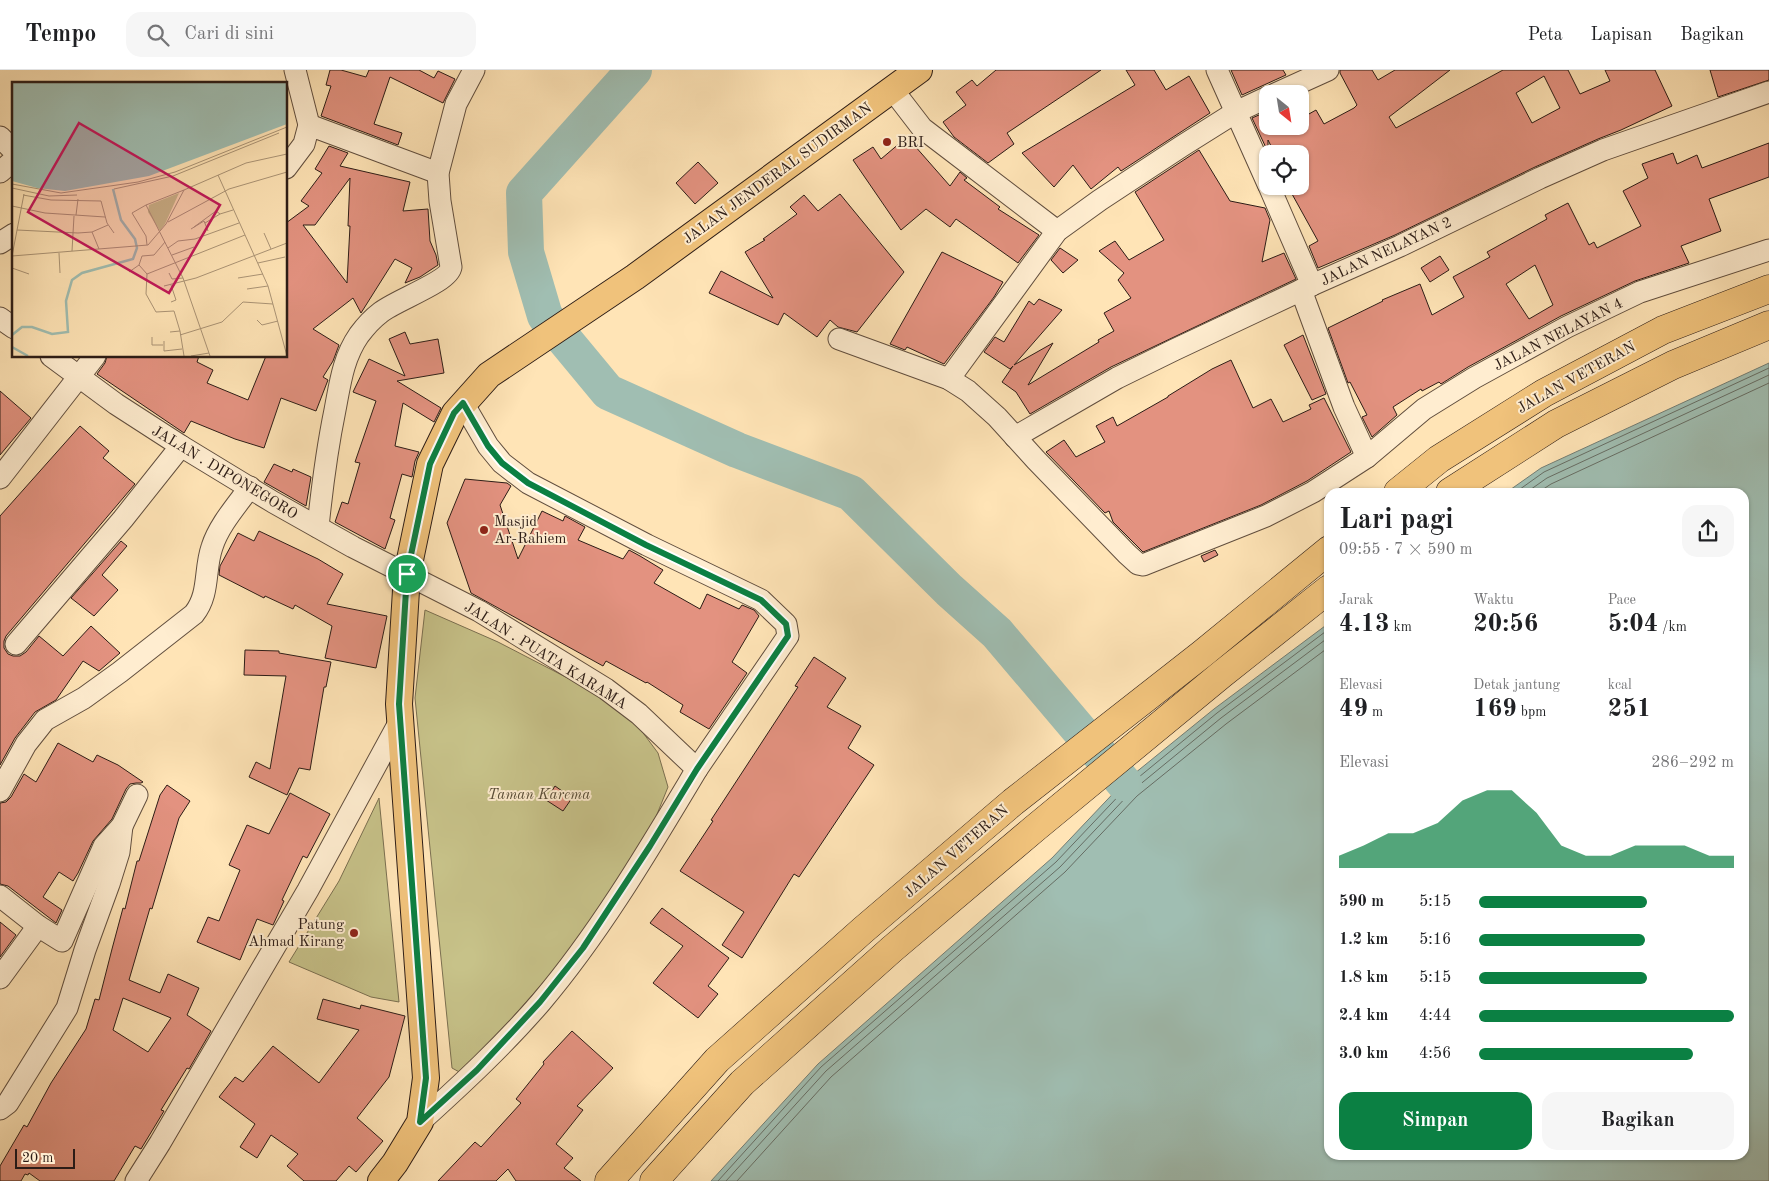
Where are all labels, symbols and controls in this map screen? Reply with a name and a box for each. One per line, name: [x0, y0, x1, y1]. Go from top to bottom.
search box: [126, 12, 476, 57]
icon: search: [144, 21, 172, 49]
text: Tempo: [25, 23, 96, 47]
text: Cari di sini: [184, 25, 274, 44]
text: Peta: [1528, 26, 1563, 44]
text: Lapisan: [1591, 26, 1652, 44]
text: Bagikan: [1680, 26, 1744, 44]
inset map: [12, 82, 288, 358]
north arrow: [1259, 85, 1309, 135]
map controls: [1259, 85, 1309, 195]
street label: JALAN JENDERAL SUDIRMAN: [681, 101, 875, 248]
marker: BRI: [881, 136, 893, 148]
place label: BRI: [897, 136, 924, 151]
button: locate: [1259, 145, 1309, 195]
street label: JALAN NELAYAN 2: [1319, 215, 1454, 289]
street label: JALAN NELAYAN 4: [1492, 296, 1626, 374]
street label: JALAN VETERAN: [1515, 339, 1639, 417]
street label: JALAN . DIPONEGORO: [149, 424, 300, 523]
button: share: [1682, 505, 1734, 557]
text: Lari pagi: [1339, 507, 1454, 535]
place label: Masjid Ar-Rahiem: [494, 515, 566, 547]
marker: Masjid Ar-Rahiem: [478, 524, 490, 536]
text: 09:55 · 7 × 590 m: [1339, 542, 1472, 558]
pin: [386, 553, 428, 595]
icon: arrive: [393, 560, 421, 588]
text: Jarak: [1339, 593, 1373, 607]
text: Waktu: [1473, 593, 1514, 607]
text: Pace: [1608, 593, 1636, 607]
street label: JALAN . PUATA KARAMA: [461, 600, 630, 713]
text: 4.13: [1339, 612, 1390, 637]
text: 20:56: [1473, 612, 1538, 637]
text: 5:04: [1608, 612, 1658, 637]
text: km: [1390, 620, 1412, 634]
text: /km: [1658, 620, 1687, 634]
text: Elevasi: [1339, 678, 1383, 692]
text: Detak jantung: [1473, 678, 1560, 692]
text: kcal: [1608, 678, 1632, 692]
text: 49: [1339, 697, 1368, 722]
text: 169: [1473, 697, 1517, 722]
text: 251: [1608, 697, 1651, 722]
text: m: [1368, 705, 1383, 719]
text: bpm: [1517, 705, 1546, 719]
text: Elevasi: [1339, 755, 1389, 771]
text: 286–292 m: [1651, 755, 1734, 771]
park label: Taman Karema: [488, 788, 590, 803]
street label: JALAN VETERAN: [902, 803, 1012, 901]
text: 590 m: [1339, 894, 1384, 910]
text: 5:15: [1419, 894, 1451, 910]
place label: Patung Ahmad Kirang: [248, 918, 344, 950]
marker: Patung Ahmad Kirang: [348, 927, 360, 939]
text: 1.2 km: [1339, 932, 1388, 948]
text: 5:16: [1419, 932, 1451, 948]
text: 1.8 km: [1339, 970, 1388, 986]
text: 5:15: [1419, 970, 1451, 986]
text: 2.4 km: [1339, 1008, 1388, 1024]
text: 4:44: [1419, 1008, 1451, 1024]
text: 3.0 km: [1339, 1046, 1388, 1062]
text: 4:56: [1419, 1046, 1451, 1062]
button: Simpan: [1339, 1092, 1532, 1150]
button: Bagikan: [1542, 1092, 1734, 1150]
scale bar: [15, 1146, 75, 1169]
text: 20 m: [22, 1151, 53, 1165]

